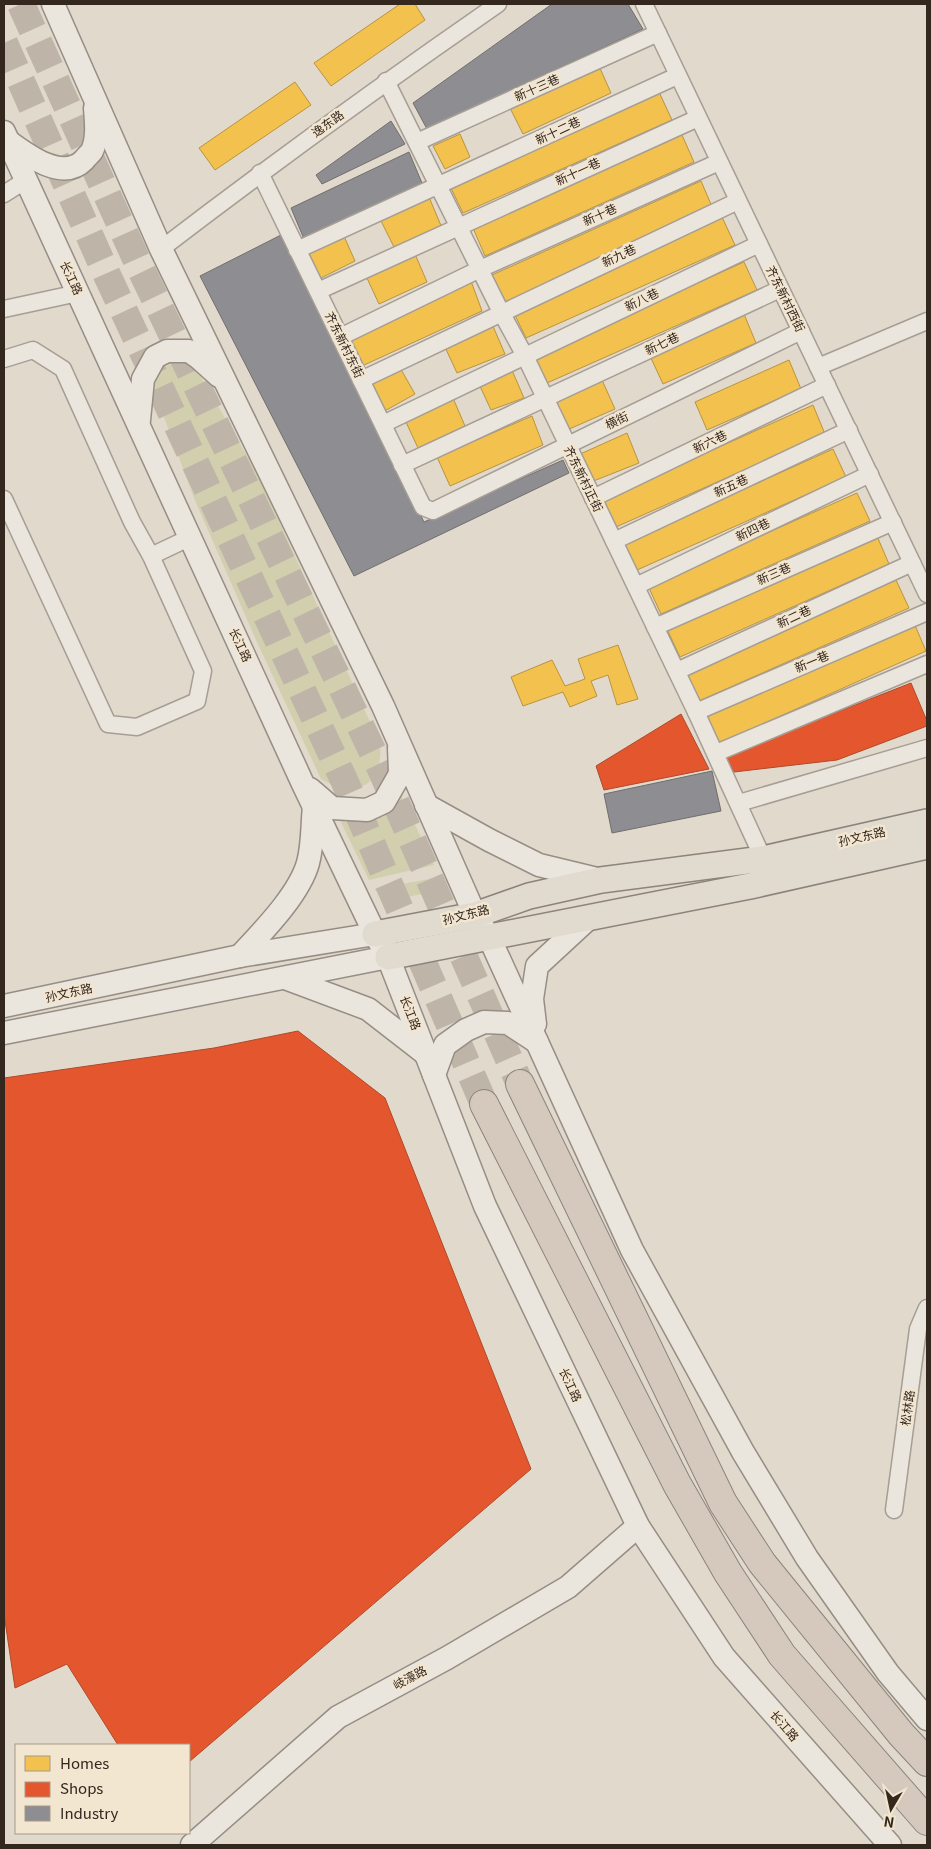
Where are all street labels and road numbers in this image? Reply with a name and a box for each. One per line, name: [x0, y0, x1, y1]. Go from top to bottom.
street label: 新十三巷: [511, 69, 562, 104]
street label: 逸东路: [308, 105, 347, 140]
street label: 新十二巷: [532, 112, 583, 147]
street label: 新十一巷: [552, 153, 603, 188]
street label: 新十巷: [579, 199, 619, 229]
street label: 新九巷: [598, 239, 638, 270]
street label: 长江路: [57, 257, 88, 297]
street label: 齐东新村西街: [763, 262, 810, 334]
street label: 新八巷: [621, 283, 661, 314]
street label: 齐东新村东街: [322, 308, 369, 380]
street label: 新七巷: [641, 327, 681, 358]
street label: 横街: [602, 407, 631, 433]
street label: 新六巷: [689, 425, 729, 456]
street label: 齐东新村正街: [561, 442, 608, 514]
street label: 新五巷: [710, 469, 750, 500]
street label: 新四巷: [732, 513, 772, 544]
street label: 新三巷: [753, 558, 793, 588]
street label: 新二巷: [773, 600, 813, 631]
street label: 长江路: [226, 624, 257, 664]
street label: 新一巷: [792, 646, 831, 675]
street label: 孙文东路: [836, 822, 887, 849]
street label: 孙文东路: [440, 899, 491, 928]
street label: 孙文东路: [43, 978, 94, 1005]
street label: 长江路: [397, 993, 426, 1032]
street label: 长江路: [556, 1364, 587, 1404]
street label: 松林路: [896, 1389, 917, 1427]
street label: 岐濠路: [389, 1661, 429, 1693]
street label: 长江路: [767, 1706, 803, 1744]

